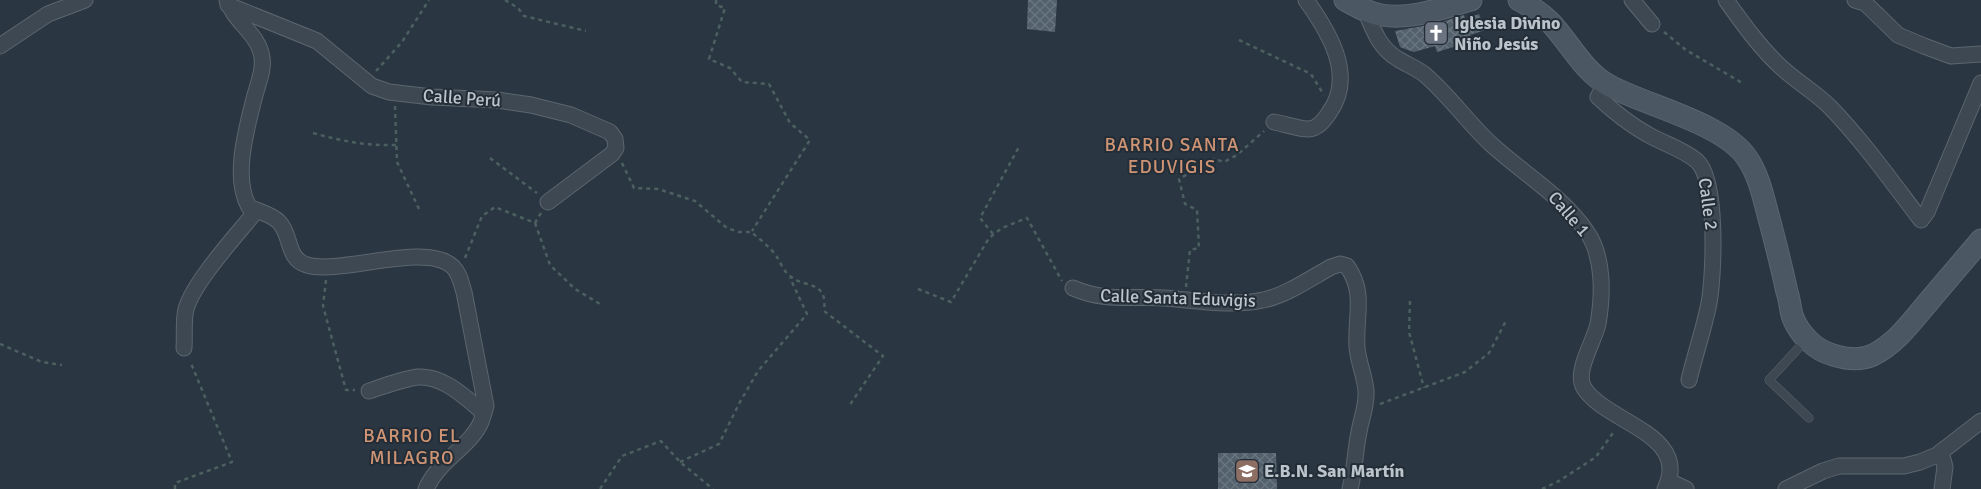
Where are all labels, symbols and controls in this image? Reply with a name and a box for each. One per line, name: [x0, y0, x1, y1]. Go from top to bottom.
place label: Iglesia Divino Niño Jesús: [1454, 12, 1560, 55]
church icon: Iglesia Divino Niño Jesús: [1423, 20, 1449, 46]
street label: Calle Perú: [422, 84, 502, 112]
district label: BARRIO SANTA EDUVIGIS: [1104, 133, 1240, 179]
street label: Calle 2: [1693, 176, 1723, 232]
street label: Calle 1: [1543, 187, 1595, 241]
street label: Calle Santa Eduvigis: [1100, 284, 1256, 312]
district label: BARRIO EL MILAGRO: [363, 424, 461, 470]
school or university icon: E.B.N. San Martín: [1234, 458, 1260, 484]
place label: E.B.N. San Martín: [1264, 460, 1405, 482]

